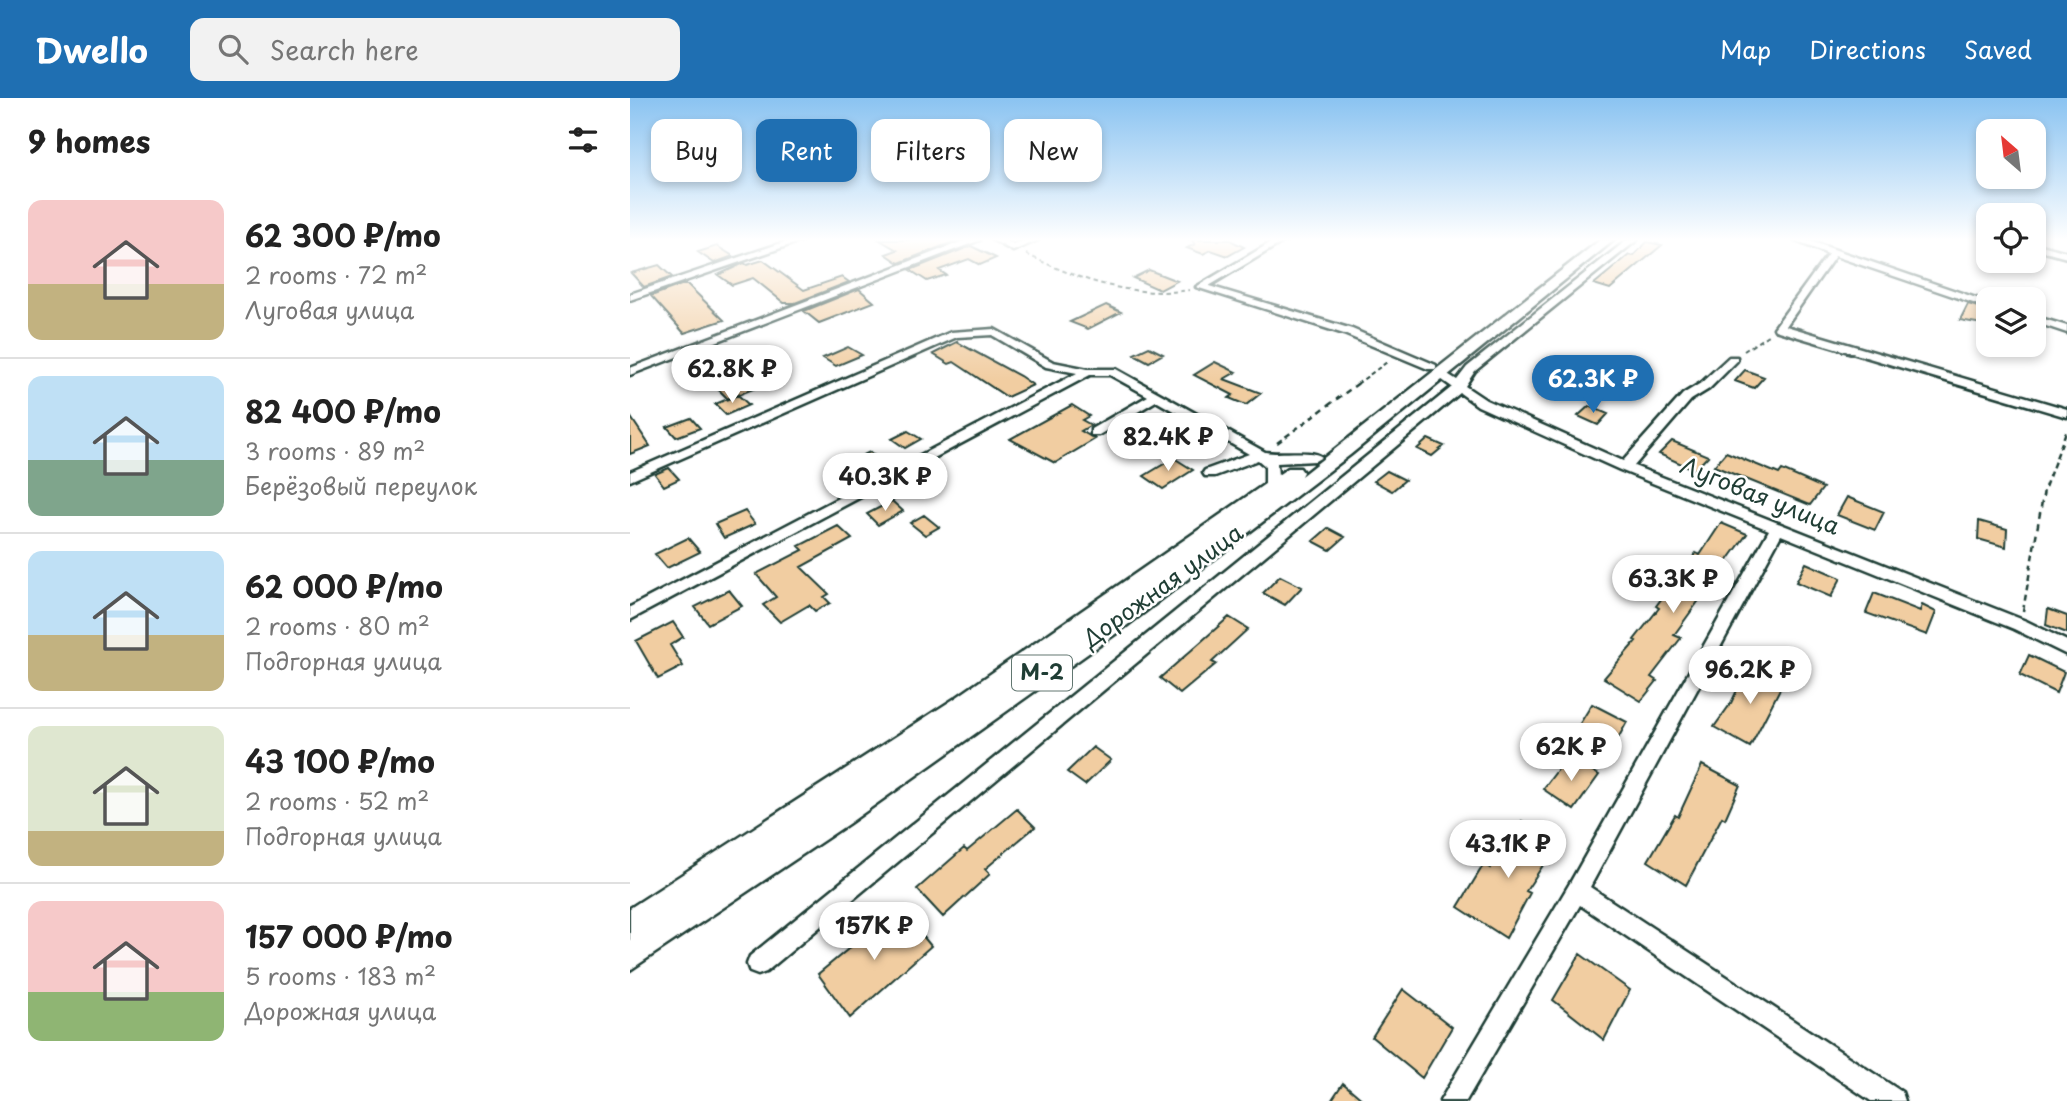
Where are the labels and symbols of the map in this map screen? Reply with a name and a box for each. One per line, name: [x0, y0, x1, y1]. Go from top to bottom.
north arrow: [1976, 119, 2046, 189]
pin: 62.8K ₽: [667, 345, 797, 405]
pin: 62.3K ₽: [1528, 356, 1658, 415]
pin: 82.4K ₽: [1103, 414, 1233, 473]
street label: Луговая улица: [1676, 447, 1846, 543]
pin: 40.3K ₽: [820, 454, 950, 513]
street label: Дорожная улица: [1074, 514, 1250, 656]
pin: 63.3K ₽: [1608, 556, 1738, 615]
pin: 96.2K ₽: [1685, 646, 1815, 706]
road number: М-2: [1012, 656, 1072, 690]
pin: 62K ₽: [1522, 724, 1620, 783]
pin: 43.1K ₽: [1443, 820, 1573, 880]
pin: 157K ₽: [817, 902, 931, 962]

